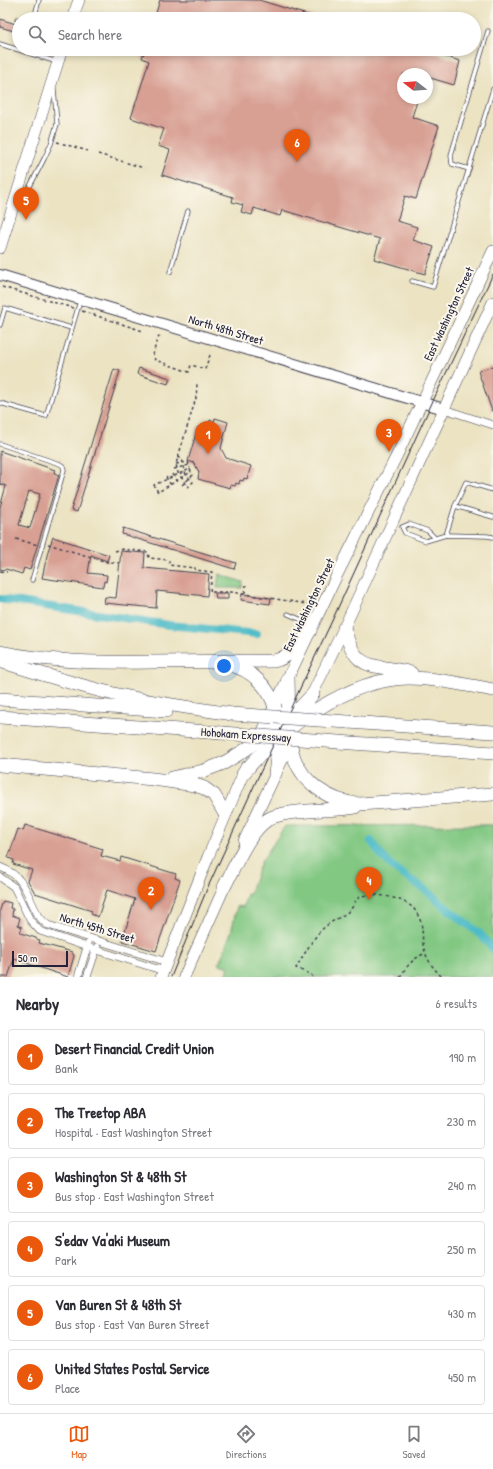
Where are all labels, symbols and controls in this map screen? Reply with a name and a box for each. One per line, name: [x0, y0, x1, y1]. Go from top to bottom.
search box: [12, 12, 481, 56]
icon: search: [26, 23, 48, 45]
text: Search here: [58, 24, 122, 45]
north arrow: [397, 68, 433, 104]
pin: 6: [284, 129, 310, 162]
pin: 5: [13, 187, 39, 220]
street label: East Washington Street: [419, 263, 478, 364]
street label: North 48th Street: [187, 310, 266, 349]
pin: 3: [376, 419, 402, 452]
pin: 1: [195, 421, 221, 454]
street label: East Washington Street: [279, 555, 339, 654]
your location: [214, 656, 234, 676]
street label: Hohokam Expressway: [200, 723, 292, 746]
pin: 4: [356, 867, 382, 900]
pin: 2: [138, 877, 164, 910]
street label: North 45th Street: [58, 908, 137, 947]
scale bar: [12, 949, 68, 968]
text: 50 m: [18, 951, 38, 965]
text: Nearby: [16, 992, 59, 1015]
text: 6 results: [436, 994, 477, 1012]
text: Desert Financial Credit Union: [55, 1038, 214, 1059]
text: 1: [28, 1048, 32, 1066]
text: 190 m: [449, 1048, 476, 1066]
text: Bank: [55, 1059, 78, 1077]
text: The Treetop ABA: [55, 1102, 146, 1123]
text: 2: [27, 1112, 33, 1130]
text: 230 m: [446, 1112, 476, 1130]
text: Hospital · East Washington Street: [55, 1123, 212, 1141]
text: Washington St & 48th St: [55, 1166, 186, 1187]
text: 3: [27, 1176, 33, 1194]
text: 240 m: [447, 1176, 476, 1194]
text: Bus stop · East Washington Street: [55, 1187, 214, 1205]
text: S'edav Va'aki Museum: [55, 1230, 170, 1251]
text: 4: [28, 1240, 32, 1258]
text: 250 m: [447, 1240, 476, 1258]
text: Park: [55, 1251, 77, 1269]
text: Van Buren St & 48th St: [55, 1294, 181, 1315]
text: 5: [27, 1304, 33, 1322]
text: 430 m: [448, 1304, 476, 1322]
text: Bus stop · East Van Buren Street: [55, 1315, 209, 1333]
text: United States Postal Service: [55, 1358, 209, 1379]
text: 6: [27, 1368, 33, 1386]
text: 450 m: [448, 1368, 476, 1386]
text: Place: [55, 1379, 80, 1397]
tab: Map: [68, 1423, 90, 1461]
tab: Directions: [226, 1423, 267, 1461]
tab: Saved: [403, 1423, 425, 1461]

